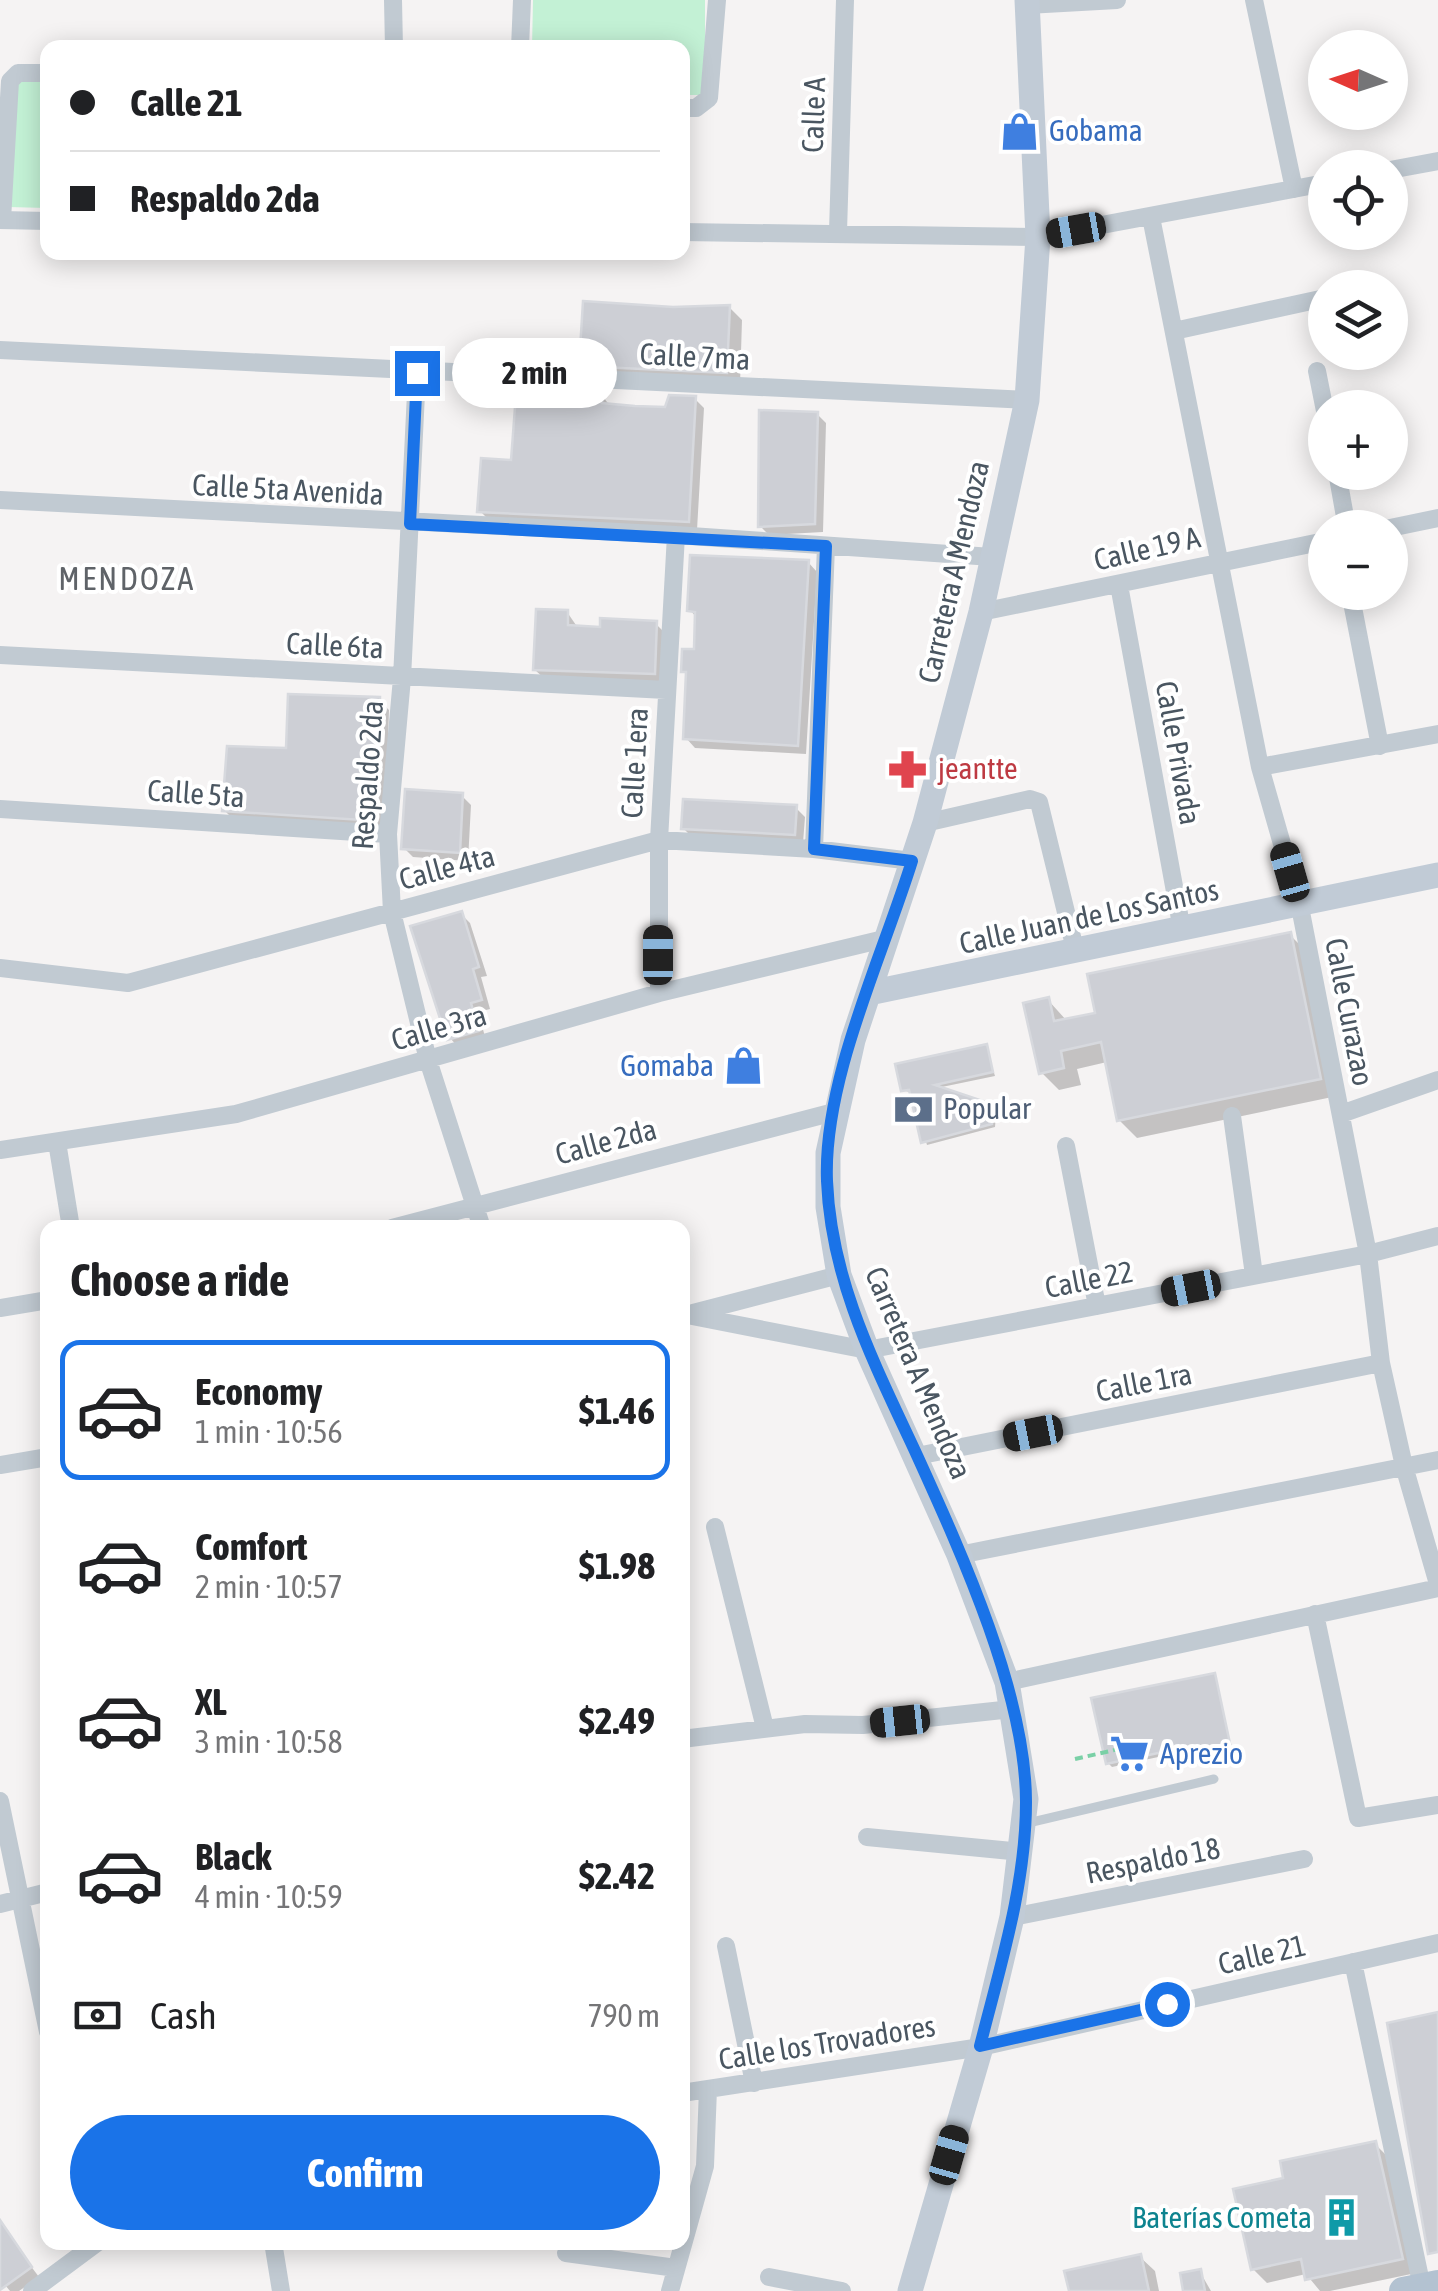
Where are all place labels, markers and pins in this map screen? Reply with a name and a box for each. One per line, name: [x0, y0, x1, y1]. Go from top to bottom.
shop icon: Gobama: [998, 110, 1040, 152]
place label: Gobama: [1049, 113, 1143, 147]
pharmacy icon: jeantte: [887, 748, 929, 790]
place label: jeantte: [937, 751, 1018, 785]
shop icon: Gomaba: [723, 1045, 765, 1087]
place label: Gomaba: [620, 1048, 714, 1082]
bank icon: Popular: [892, 1088, 934, 1130]
place label: Popular: [943, 1091, 1032, 1125]
supermarket icon: Aprezio: [1109, 1733, 1151, 1775]
place label: Aprezio: [1160, 1736, 1243, 1770]
building icon: Baterías Cometa: [1321, 2197, 1363, 2239]
place label: Baterías Cometa: [1132, 2200, 1312, 2234]

